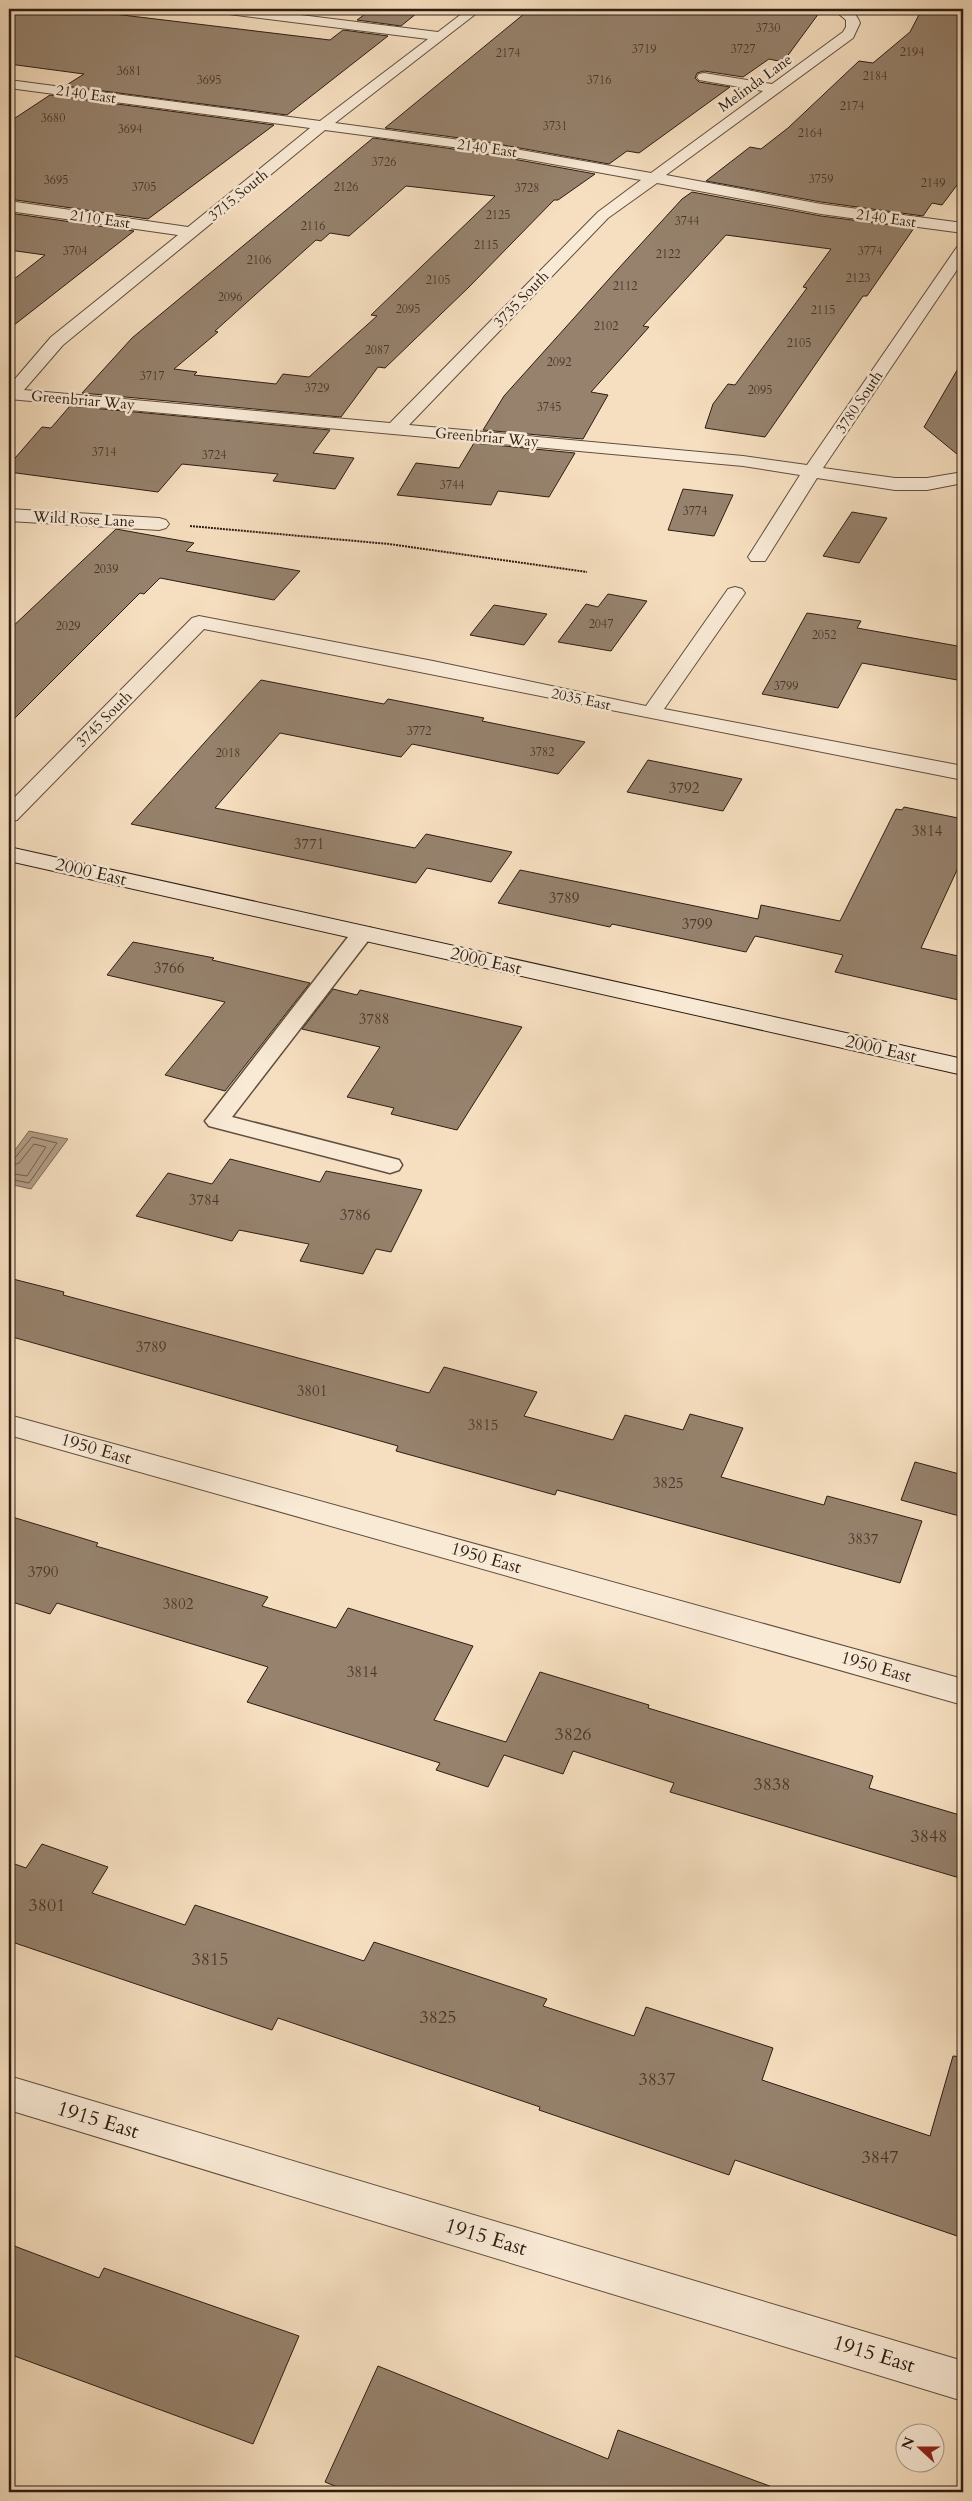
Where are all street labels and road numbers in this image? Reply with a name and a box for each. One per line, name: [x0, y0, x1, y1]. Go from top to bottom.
street label: Melinda Lane: [714, 49, 796, 117]
street label: 2140 East: [55, 80, 117, 108]
street label: 2140 East: [456, 134, 518, 162]
street label: 3715 South: [204, 164, 273, 225]
street label: 2140 East: [855, 204, 917, 232]
street label: 2110 East: [69, 205, 131, 233]
street label: 3735 South: [489, 266, 554, 332]
street label: 3780 South: [831, 366, 888, 437]
street label: Greenbriar Way: [30, 385, 136, 415]
street label: Greenbriar Way: [434, 422, 540, 452]
street label: Wild Rose Lane: [32, 506, 136, 532]
street label: 2035 East: [549, 683, 613, 715]
street label: 3745 South: [72, 686, 137, 751]
street label: 2000 East: [53, 852, 129, 892]
street label: 2000 East: [448, 941, 524, 981]
street label: 2000 East: [843, 1029, 919, 1069]
street label: 1950 East: [58, 1427, 134, 1471]
street label: 1950 East: [448, 1536, 524, 1580]
street label: 1950 East: [838, 1645, 914, 1689]
street label: 1915 East: [53, 2094, 143, 2146]
street label: 1915 East: [441, 2211, 531, 2263]
street label: 1915 East: [829, 2328, 919, 2380]

